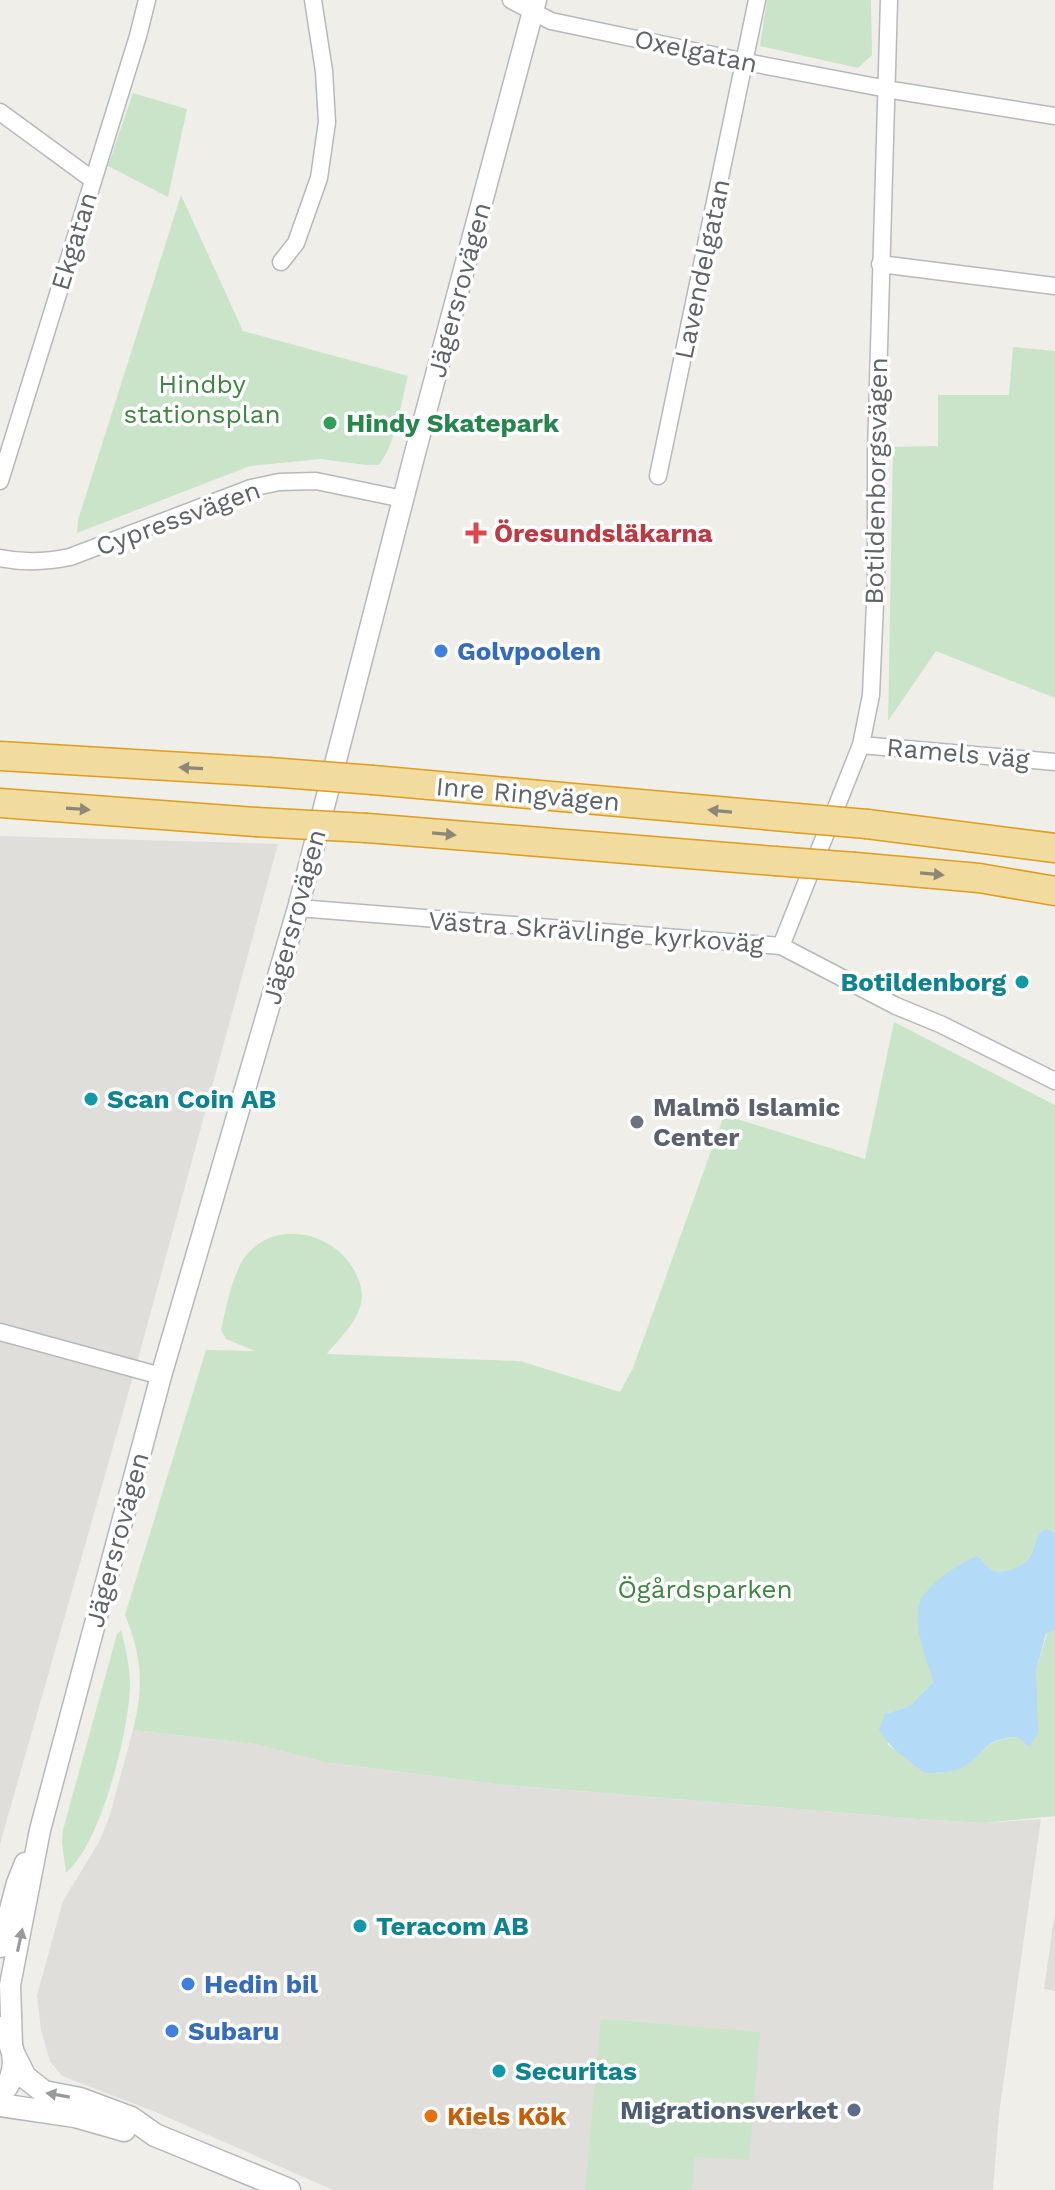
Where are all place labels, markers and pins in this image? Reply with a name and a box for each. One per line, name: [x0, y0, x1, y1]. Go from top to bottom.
place label: Hindy Skatepark: [346, 408, 560, 438]
marker: Hindy Skatepark: [321, 414, 339, 432]
place label: Öresundsläkarna: [494, 518, 713, 548]
marker: Öresundsläkarna: [465, 522, 487, 544]
place label: Golvpoolen: [457, 636, 601, 666]
marker: Golvpoolen: [432, 642, 450, 660]
place label: Botildenborg: [840, 967, 1006, 997]
marker: Botildenborg: [1013, 973, 1031, 991]
place label: Scan Coin AB: [107, 1084, 276, 1114]
marker: Scan Coin AB: [82, 1090, 100, 1108]
place label: Malmö Islamic Center: [653, 1092, 840, 1152]
marker: Malmö Islamic Center: [628, 1113, 646, 1131]
place label: Teracom AB: [376, 1911, 529, 1941]
marker: Teracom AB: [351, 1917, 369, 1935]
place label: Hedin bil: [204, 1969, 319, 1999]
marker: Hedin bil: [179, 1975, 197, 1993]
place label: Subaru: [188, 2016, 279, 2046]
marker: Subaru: [163, 2022, 181, 2040]
place label: Securitas: [515, 2056, 637, 2086]
marker: Securitas: [490, 2062, 508, 2080]
place label: Migrationsverket: [620, 2095, 839, 2125]
place label: Kiels Kök: [447, 2101, 567, 2131]
marker: Migrationsverket: [845, 2101, 863, 2119]
marker: Kiels Kök: [422, 2107, 440, 2125]

